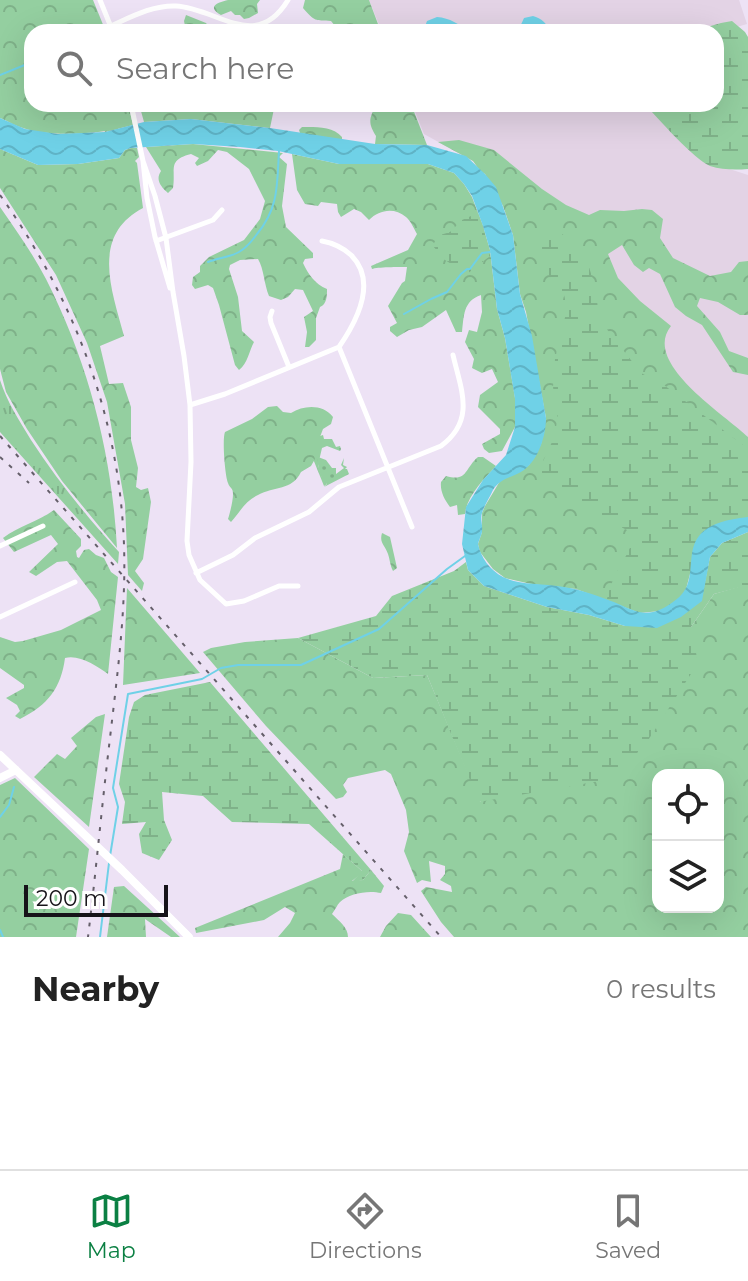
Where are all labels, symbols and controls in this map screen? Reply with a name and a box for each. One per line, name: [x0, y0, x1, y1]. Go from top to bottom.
search box: [24, 24, 724, 112]
icon: search: [52, 46, 96, 90]
text: Search here: [116, 50, 294, 87]
map controls: [652, 769, 724, 913]
button: locate: [652, 769, 724, 841]
button: layers: [652, 841, 724, 913]
scale bar: [24, 881, 168, 917]
text: 200 m: [36, 885, 107, 912]
text: Nearby: [32, 968, 159, 1010]
text: 0 results: [606, 973, 716, 1005]
tab: Map: [87, 1189, 136, 1264]
tab: Directions: [309, 1189, 422, 1264]
tab: Saved: [595, 1189, 661, 1264]

